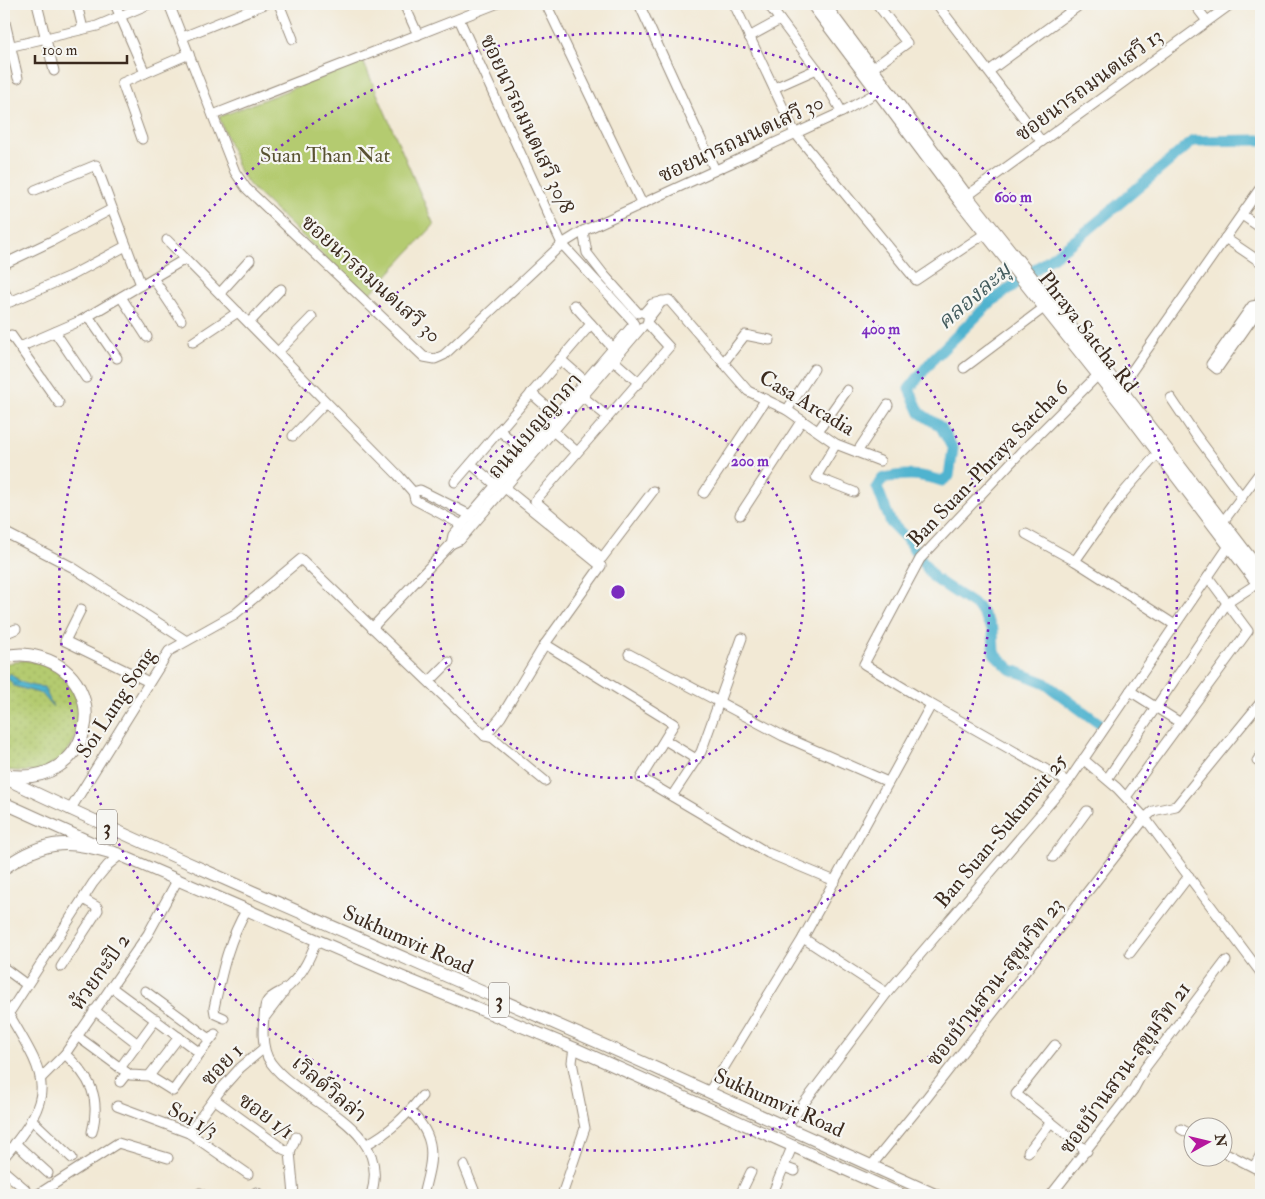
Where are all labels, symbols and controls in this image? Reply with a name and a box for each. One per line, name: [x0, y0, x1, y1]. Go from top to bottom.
street label: ซอยนารถมนตเสวี 13: [1010, 22, 1168, 148]
street label: ซอยนารถมนตเสวี 30/8: [474, 30, 580, 218]
scale bar: [35, 32, 128, 64]
text: 100 m: [42, 41, 78, 60]
street label: ซอยนารถมนตเสวี 30: [654, 89, 828, 189]
park label: Suan Than Nat: [260, 142, 390, 169]
text: 600 m: [994, 188, 1032, 207]
street label: ซอยนารถมนตเสวี 30: [295, 209, 447, 349]
water label: คลองละมุ: [931, 255, 1018, 336]
street label: Phraya Satcha Rd: [1032, 266, 1144, 399]
text: 400 m: [861, 320, 900, 339]
street label: Casa Arcadia: [754, 364, 860, 442]
street label: ถนนเบญญาภา: [482, 367, 588, 485]
street label: Ban Suan-Phraya Satcha 6: [902, 374, 1075, 553]
text: 200 m: [731, 452, 769, 471]
centre of rings: [609, 583, 627, 601]
street label: Soi Lung Song: [70, 642, 162, 763]
street label: Ban Suan-Sukumvit 25: [929, 748, 1074, 914]
road number: 3: [97, 810, 117, 844]
street label: ซอยบ้านสวน-สุขุมวิท 23: [921, 892, 1069, 1072]
street label: Sukhumvit Road: [339, 899, 478, 981]
street label: ห้วยกะปิ 2: [64, 928, 136, 1016]
street label: ซอยบ้านสวน-สุขุมวิท 21: [1053, 976, 1197, 1160]
road number: 3: [489, 982, 509, 1018]
street label: ซอย 1: [195, 1038, 249, 1092]
street label: เวิลด์วิลล่า: [286, 1050, 372, 1128]
street label: Sukhumvit Road: [710, 1062, 849, 1144]
street label: ซอย 1/1: [233, 1087, 299, 1145]
street label: Soi 1/3: [163, 1096, 223, 1144]
north arrow: [1182, 1116, 1232, 1166]
text: N: [1211, 1132, 1230, 1148]

